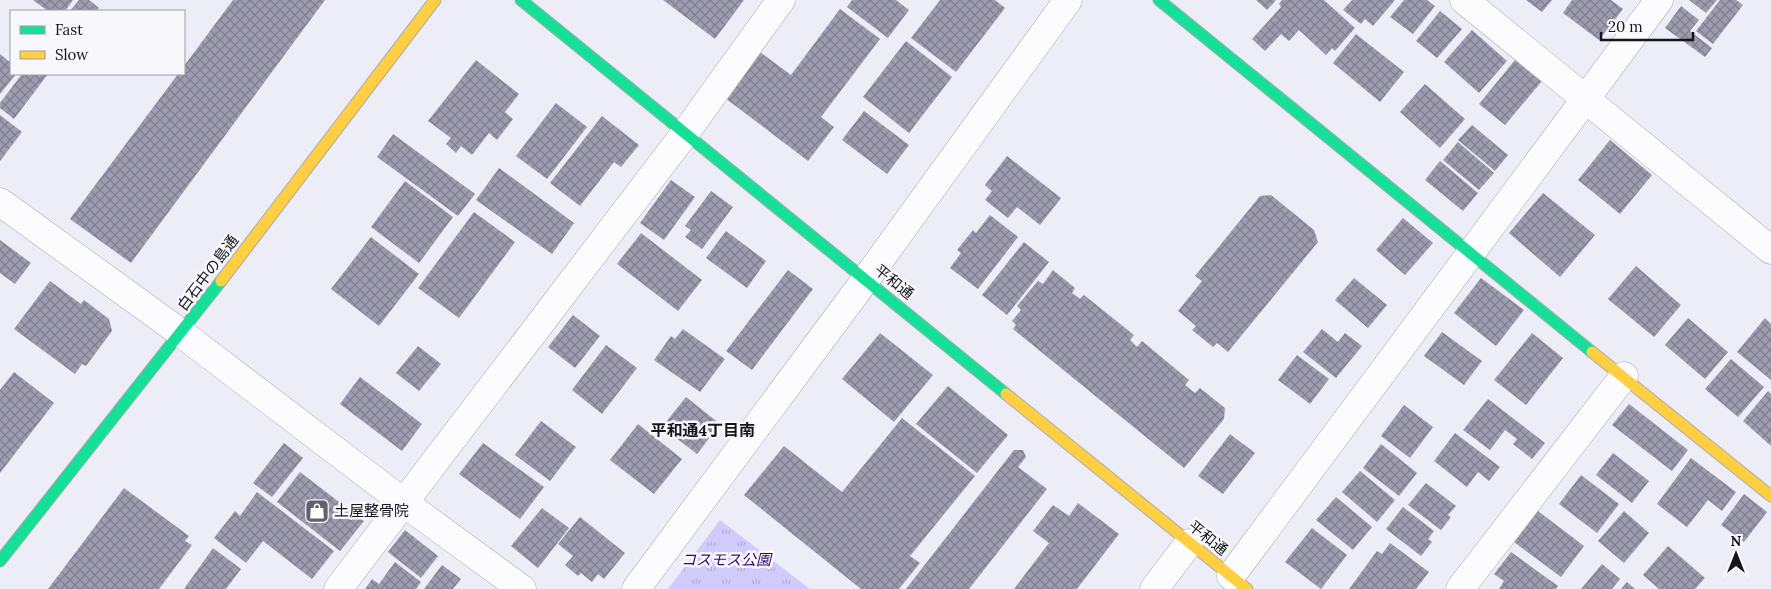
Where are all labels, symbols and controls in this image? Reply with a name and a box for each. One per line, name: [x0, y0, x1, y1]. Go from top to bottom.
legend: [10, 10, 185, 75]
scale bar: [1601, 10, 1694, 42]
text: 20 m: [1608, 17, 1643, 36]
text: Fast: [55, 20, 83, 39]
text: Slow: [55, 45, 88, 64]
street label: 白石中の島通: [173, 231, 242, 314]
street label: 平和通: [871, 260, 918, 303]
district label: 平和通4丁目南: [651, 420, 755, 440]
shop icon: 土屋整骨院: [304, 498, 330, 524]
place label: 土屋整骨院: [334, 501, 409, 520]
street label: 平和通: [1185, 516, 1232, 559]
north arrow: [1711, 529, 1761, 579]
text: N: [1731, 532, 1742, 550]
park label: コスモス公園: [681, 550, 773, 569]

